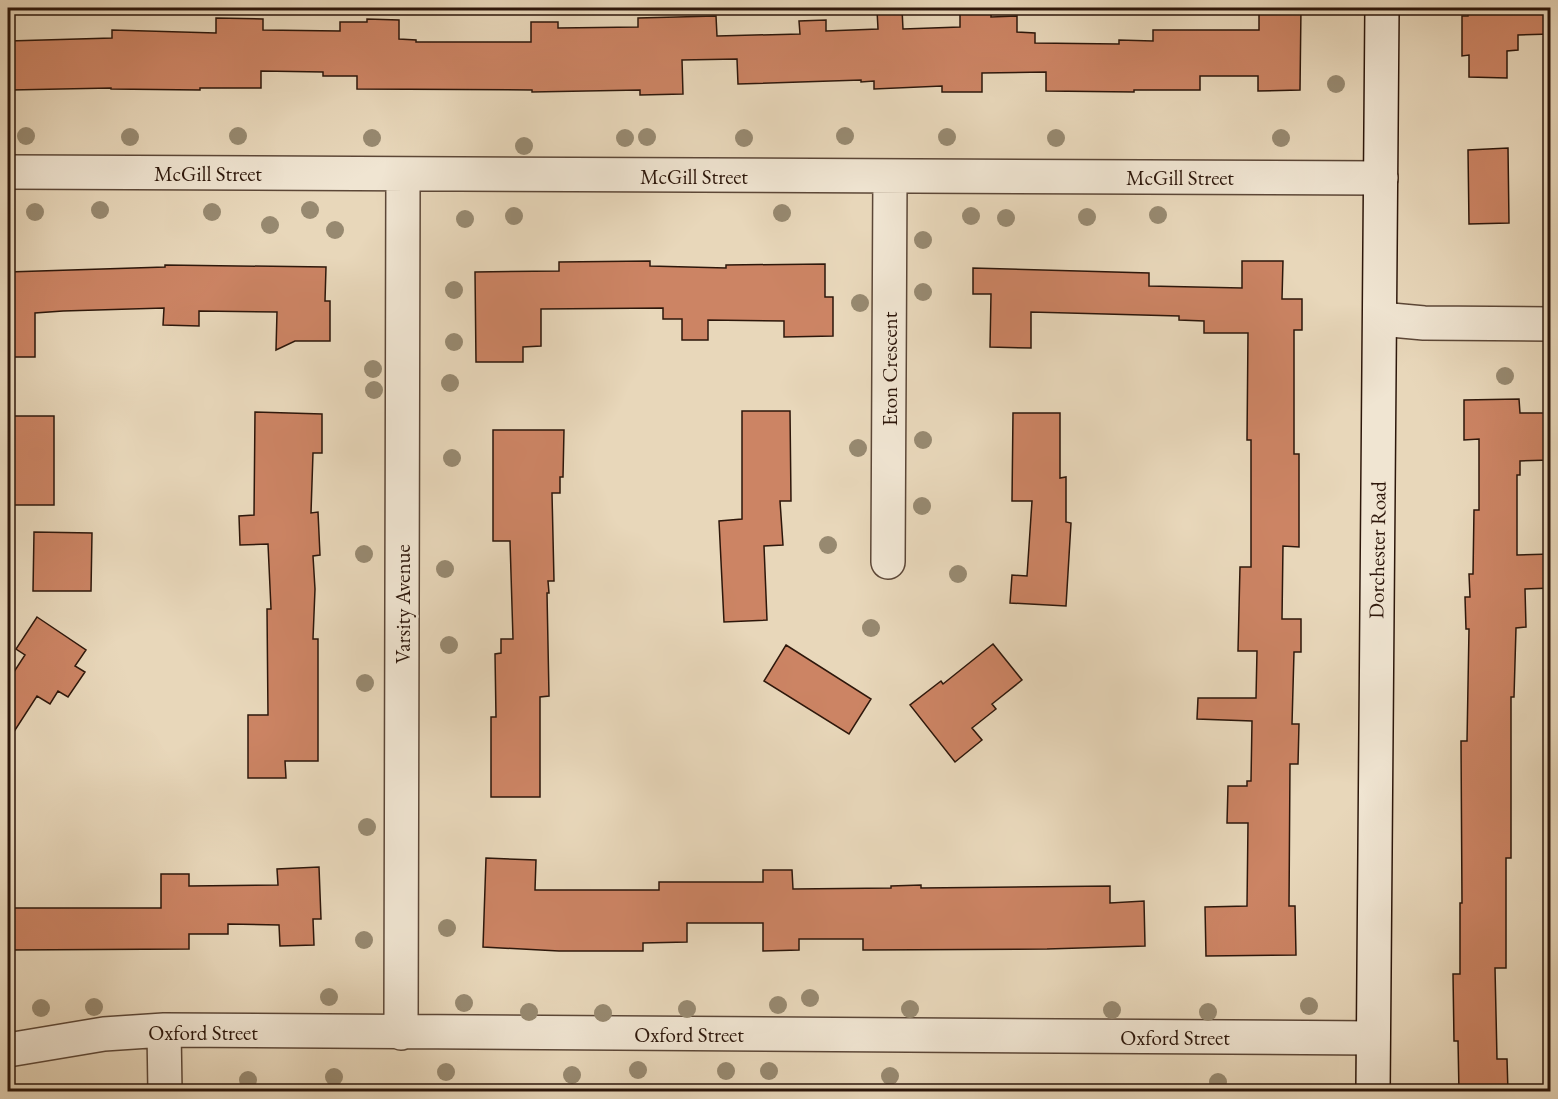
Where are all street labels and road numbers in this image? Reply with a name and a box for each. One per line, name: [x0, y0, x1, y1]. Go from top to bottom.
street label: McGill Street: [154, 160, 262, 187]
street label: McGill Street: [640, 163, 748, 190]
street label: McGill Street: [1126, 164, 1234, 191]
street label: Eton Crescent: [876, 311, 903, 426]
street label: Dorchester Road: [1362, 481, 1392, 619]
street label: Varsity Avenue: [389, 544, 416, 664]
street label: Oxford Street: [148, 1019, 258, 1046]
street label: Oxford Street: [634, 1021, 744, 1048]
street label: Oxford Street: [1120, 1024, 1230, 1051]

